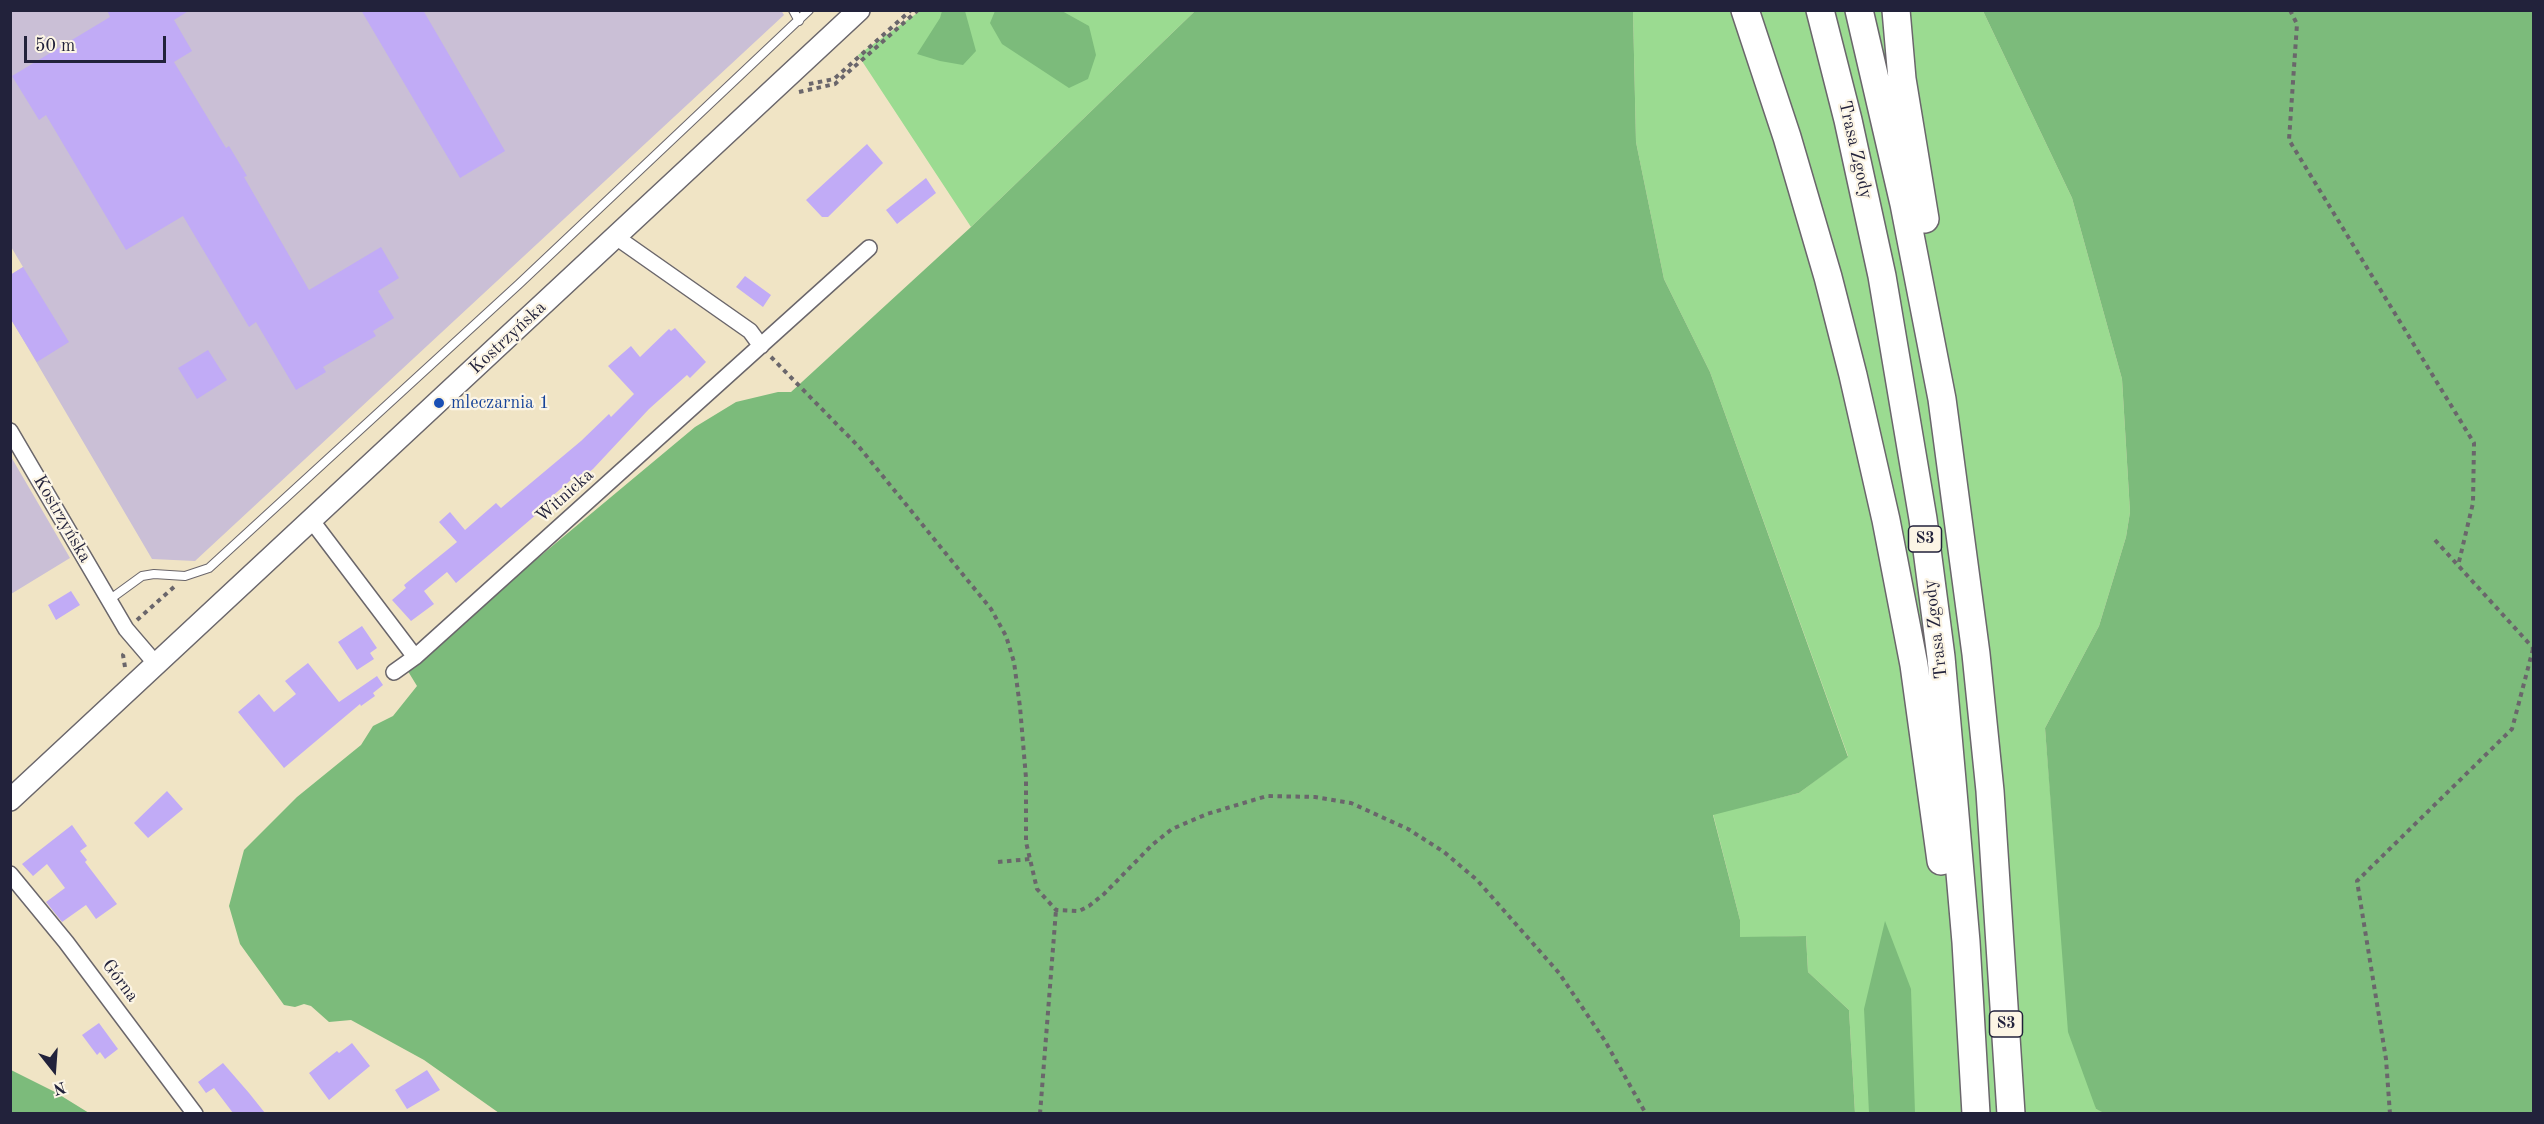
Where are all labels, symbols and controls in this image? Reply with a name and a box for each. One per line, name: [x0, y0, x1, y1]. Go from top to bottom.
scale bar: [27, 24, 170, 62]
text: 50 m: [35, 37, 75, 55]
street label: Trasa Zgody: [1833, 99, 1877, 201]
street label: Kostrzyńska: [465, 297, 551, 379]
place label: mleczarnia 1: [451, 392, 549, 414]
marker: mleczarnia 1: [432, 396, 446, 410]
street label: Witnicka: [532, 464, 598, 528]
street label: Kostrzyńska: [28, 471, 96, 567]
road number: S3: [1908, 526, 1942, 552]
street label: Trasa Zgody: [1919, 578, 1953, 680]
street label: Górna: [97, 955, 143, 1007]
road number: S3: [1990, 1011, 2022, 1037]
north arrow: [24, 1040, 84, 1100]
text: N: [51, 1078, 67, 1097]

